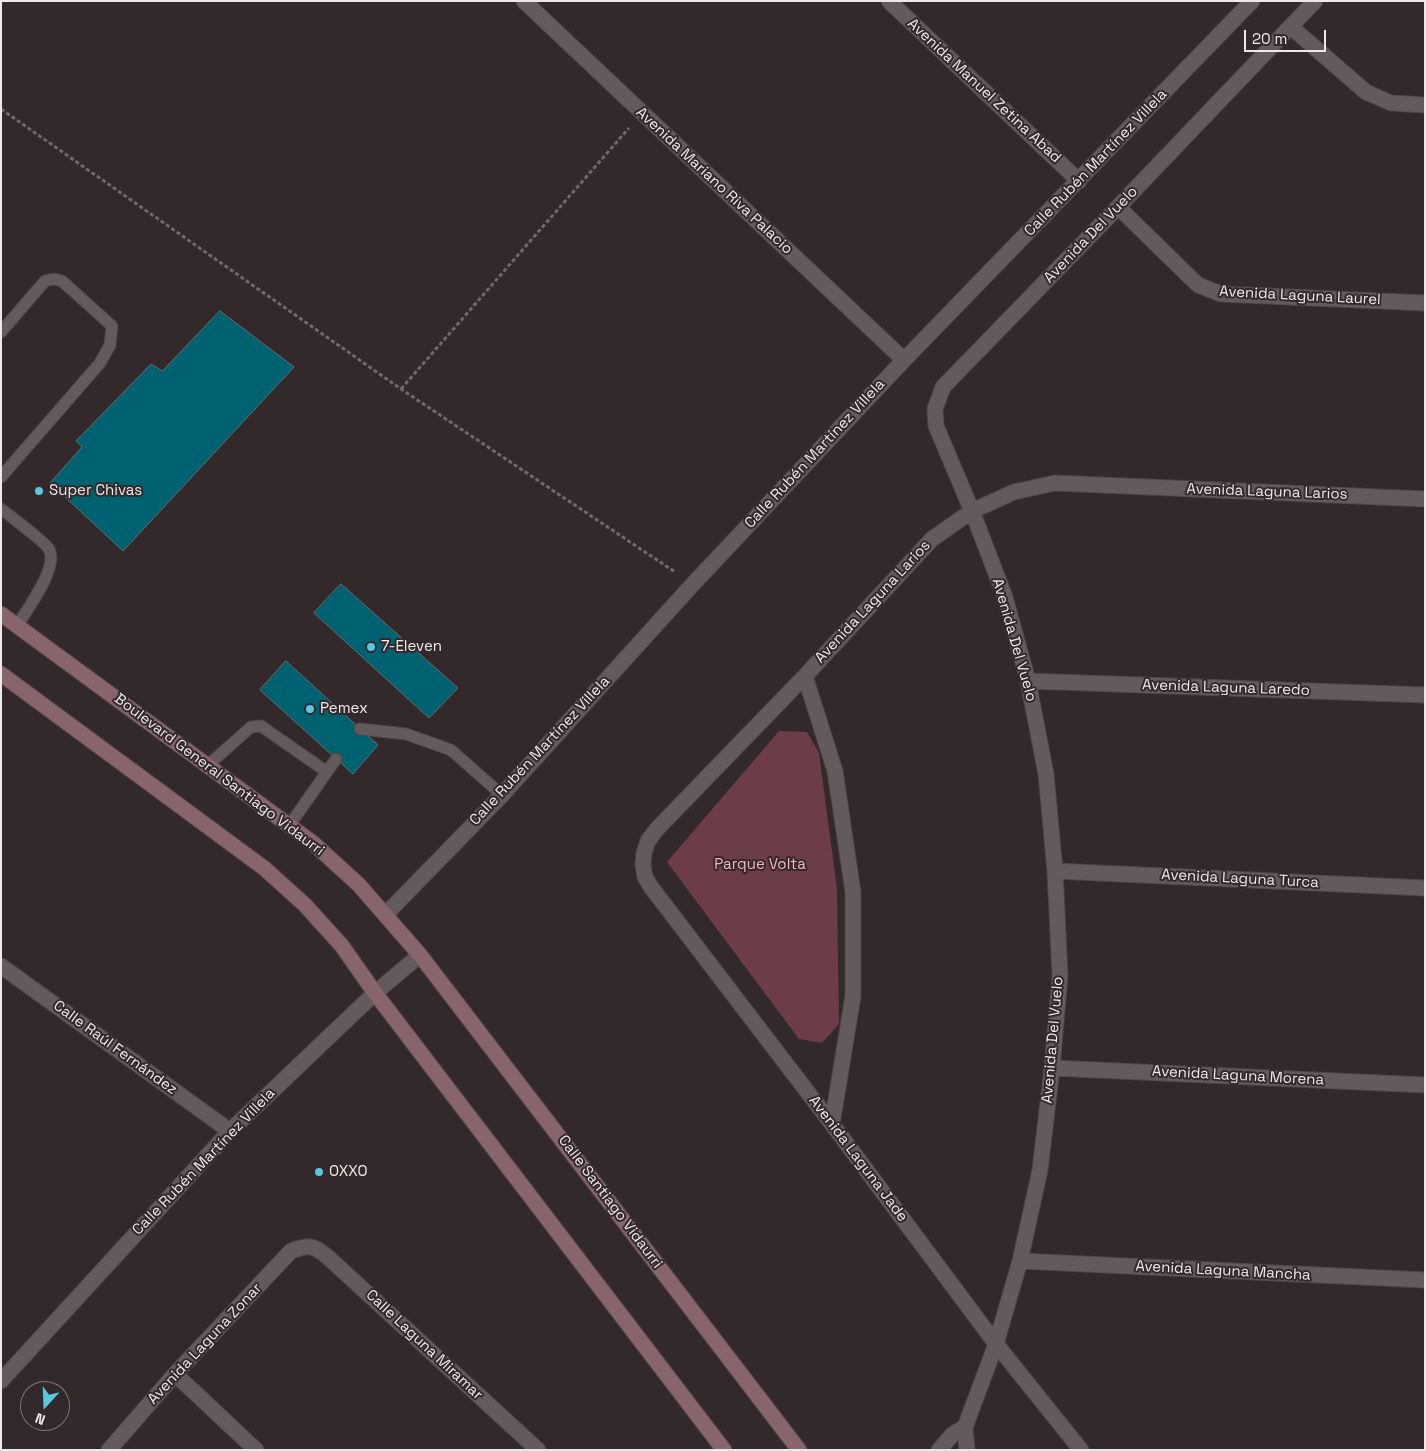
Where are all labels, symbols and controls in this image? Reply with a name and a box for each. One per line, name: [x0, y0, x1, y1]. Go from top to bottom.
street label: Avenida Manuel Zetina Abad: [903, 15, 1065, 167]
scale bar: [1246, 20, 1328, 52]
text: 20 m: [1252, 29, 1287, 48]
street label: Calle Rubén Martínez Villela: [1021, 86, 1171, 240]
street label: Avenida Mariano Riva Palacio: [632, 104, 796, 258]
street label: Avenida Del Vuelo: [1040, 183, 1142, 287]
street label: Avenida Laguna Laurel: [1219, 283, 1381, 309]
street label: Calle Rubén Martínez Villela: [741, 376, 889, 532]
street label: Avenida Laguna Larios: [1186, 480, 1348, 504]
place label: Super Chivas: [49, 482, 142, 500]
marker: Super Chivas: [33, 485, 45, 497]
street label: Avenida Laguna Larios: [811, 537, 935, 667]
street label: Avenida Del Vuelo: [988, 576, 1040, 704]
place label: 7-Eleven: [381, 638, 442, 656]
marker: 7-Eleven: [365, 641, 377, 653]
street label: Calle Rubén Martínez Villela: [466, 673, 614, 829]
street label: Avenida Laguna Laredo: [1142, 676, 1310, 700]
street label: Boulevard General Santiago Vidaurri: [110, 690, 328, 860]
place label: Pemex: [320, 700, 368, 718]
marker: Pemex: [304, 703, 316, 715]
park label: Parque Volta: [714, 856, 806, 874]
street label: Avenida Laguna Turca: [1161, 866, 1319, 892]
street label: Avenida Del Vuelo: [1038, 976, 1068, 1104]
street label: Calle Raúl Fernández: [50, 997, 180, 1099]
street label: Avenida Laguna Morena: [1152, 1063, 1324, 1089]
street label: Calle Rubén Martínez Villela: [129, 1085, 279, 1239]
street label: Avenida Laguna Jade: [805, 1092, 911, 1226]
street label: Calle Santiago Vidaurri: [554, 1132, 666, 1272]
place label: OXXO: [329, 1163, 367, 1181]
marker: OXXO: [313, 1166, 325, 1178]
street label: Avenida Laguna Mancha: [1135, 1257, 1311, 1285]
street label: Avenida Laguna Zonar: [144, 1280, 266, 1408]
street label: Calle Laguna Miramar: [362, 1286, 486, 1404]
north arrow: [20, 1381, 70, 1431]
text: N: [33, 1409, 48, 1429]

